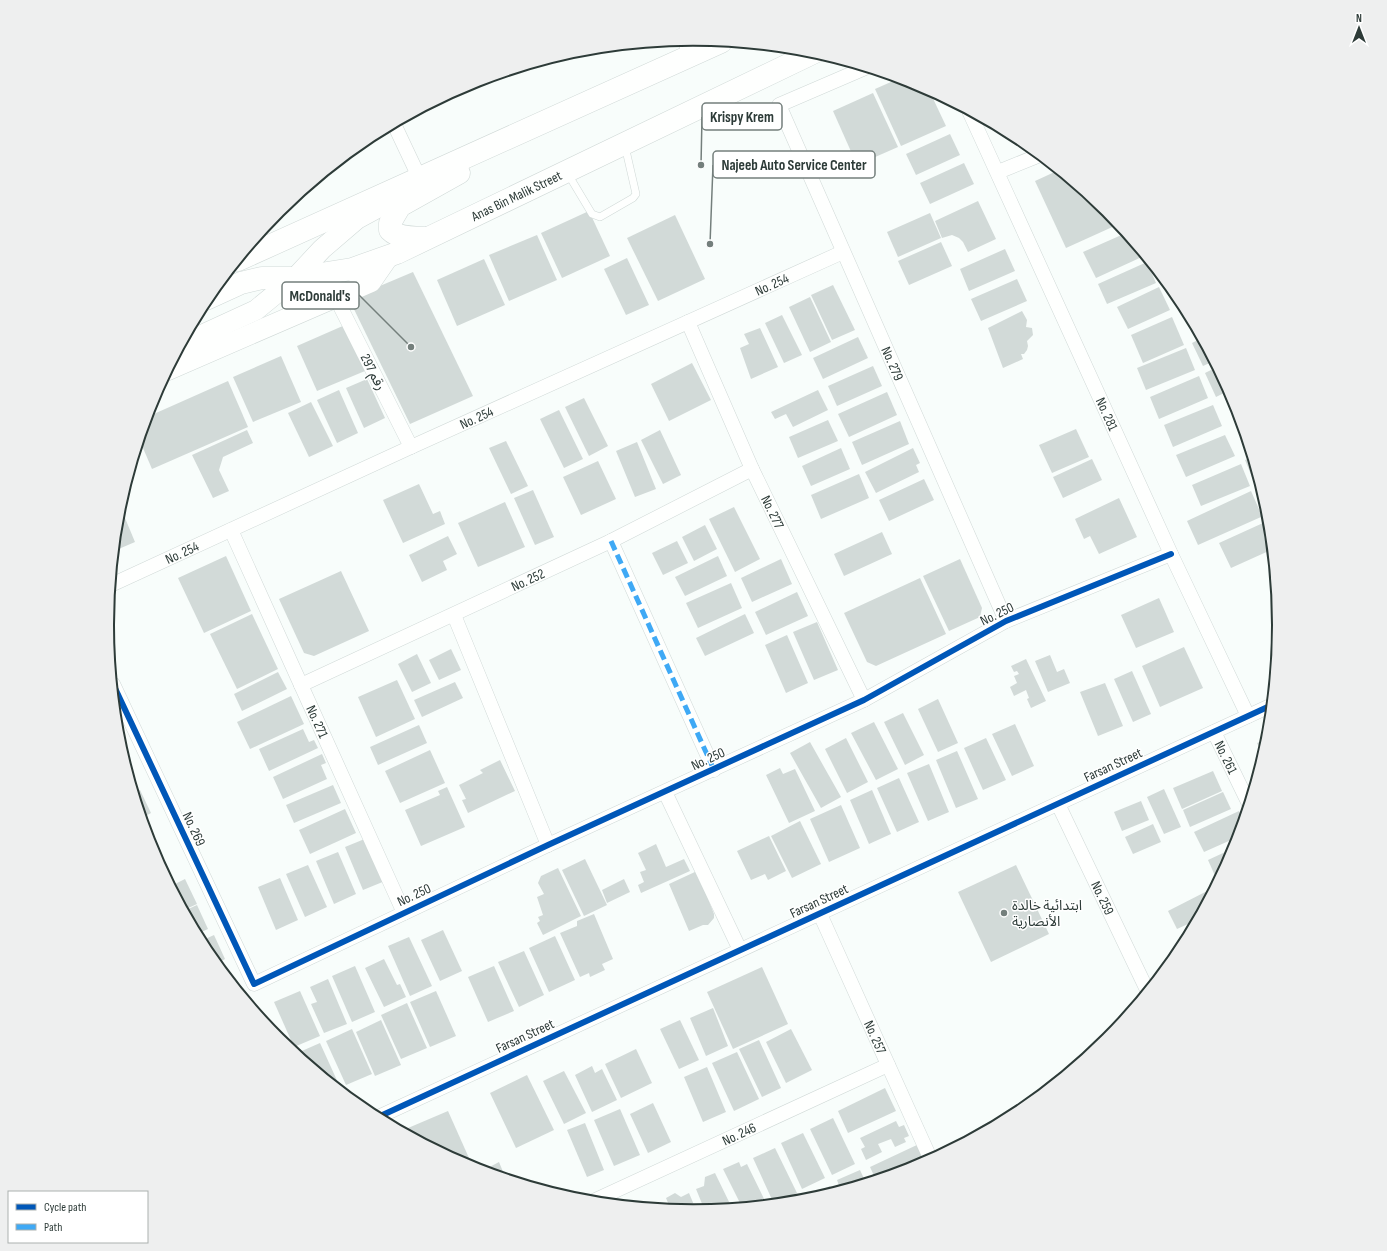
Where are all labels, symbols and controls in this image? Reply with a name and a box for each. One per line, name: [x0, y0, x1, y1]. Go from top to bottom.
north arrow: [1339, 8, 1379, 48]
text: N: [1356, 12, 1362, 25]
callout: Krispy Krem: [702, 103, 782, 130]
text: Krispy Krem: [710, 108, 774, 127]
callout: Najeeb Auto Service Center: [713, 151, 875, 178]
text: Najeeb Auto Service Center: [721, 156, 867, 175]
street label: Anas Bin Malik Street: [467, 167, 564, 225]
street label: No. 254: [752, 269, 791, 299]
callout: McDonald's: [282, 282, 359, 309]
text: McDonald's: [290, 287, 351, 306]
street label: No. 279: [878, 344, 908, 383]
street label: رقم 297: [355, 351, 389, 394]
street label: No. 281: [1092, 395, 1122, 433]
street label: No. 254: [457, 402, 496, 432]
street label: No. 277: [758, 493, 788, 532]
street label: No. 254: [162, 537, 201, 567]
street label: No. 252: [508, 565, 547, 595]
street label: No. 250: [977, 599, 1017, 629]
street label: No. 271: [303, 702, 332, 740]
street label: No. 261: [1211, 738, 1241, 777]
street label: No. 250: [688, 744, 728, 774]
street label: Farsan Street: [1081, 744, 1145, 786]
street label: No. 269: [179, 809, 209, 849]
street label: No. 259: [1088, 878, 1118, 917]
street label: No. 250: [394, 880, 434, 910]
street label: Farsan Street: [787, 880, 851, 922]
place label: ابتدائية خالدة الأنصارية: [1012, 897, 1082, 930]
marker: ابتدائية خالدة الأنصارية: [999, 908, 1009, 918]
street label: Farsan Street: [493, 1015, 557, 1057]
street label: No. 257: [861, 1018, 891, 1057]
street label: No. 246: [719, 1119, 759, 1149]
legend: [8, 1191, 148, 1243]
text: Cycle path: [44, 1200, 86, 1215]
text: Path: [44, 1220, 62, 1235]

